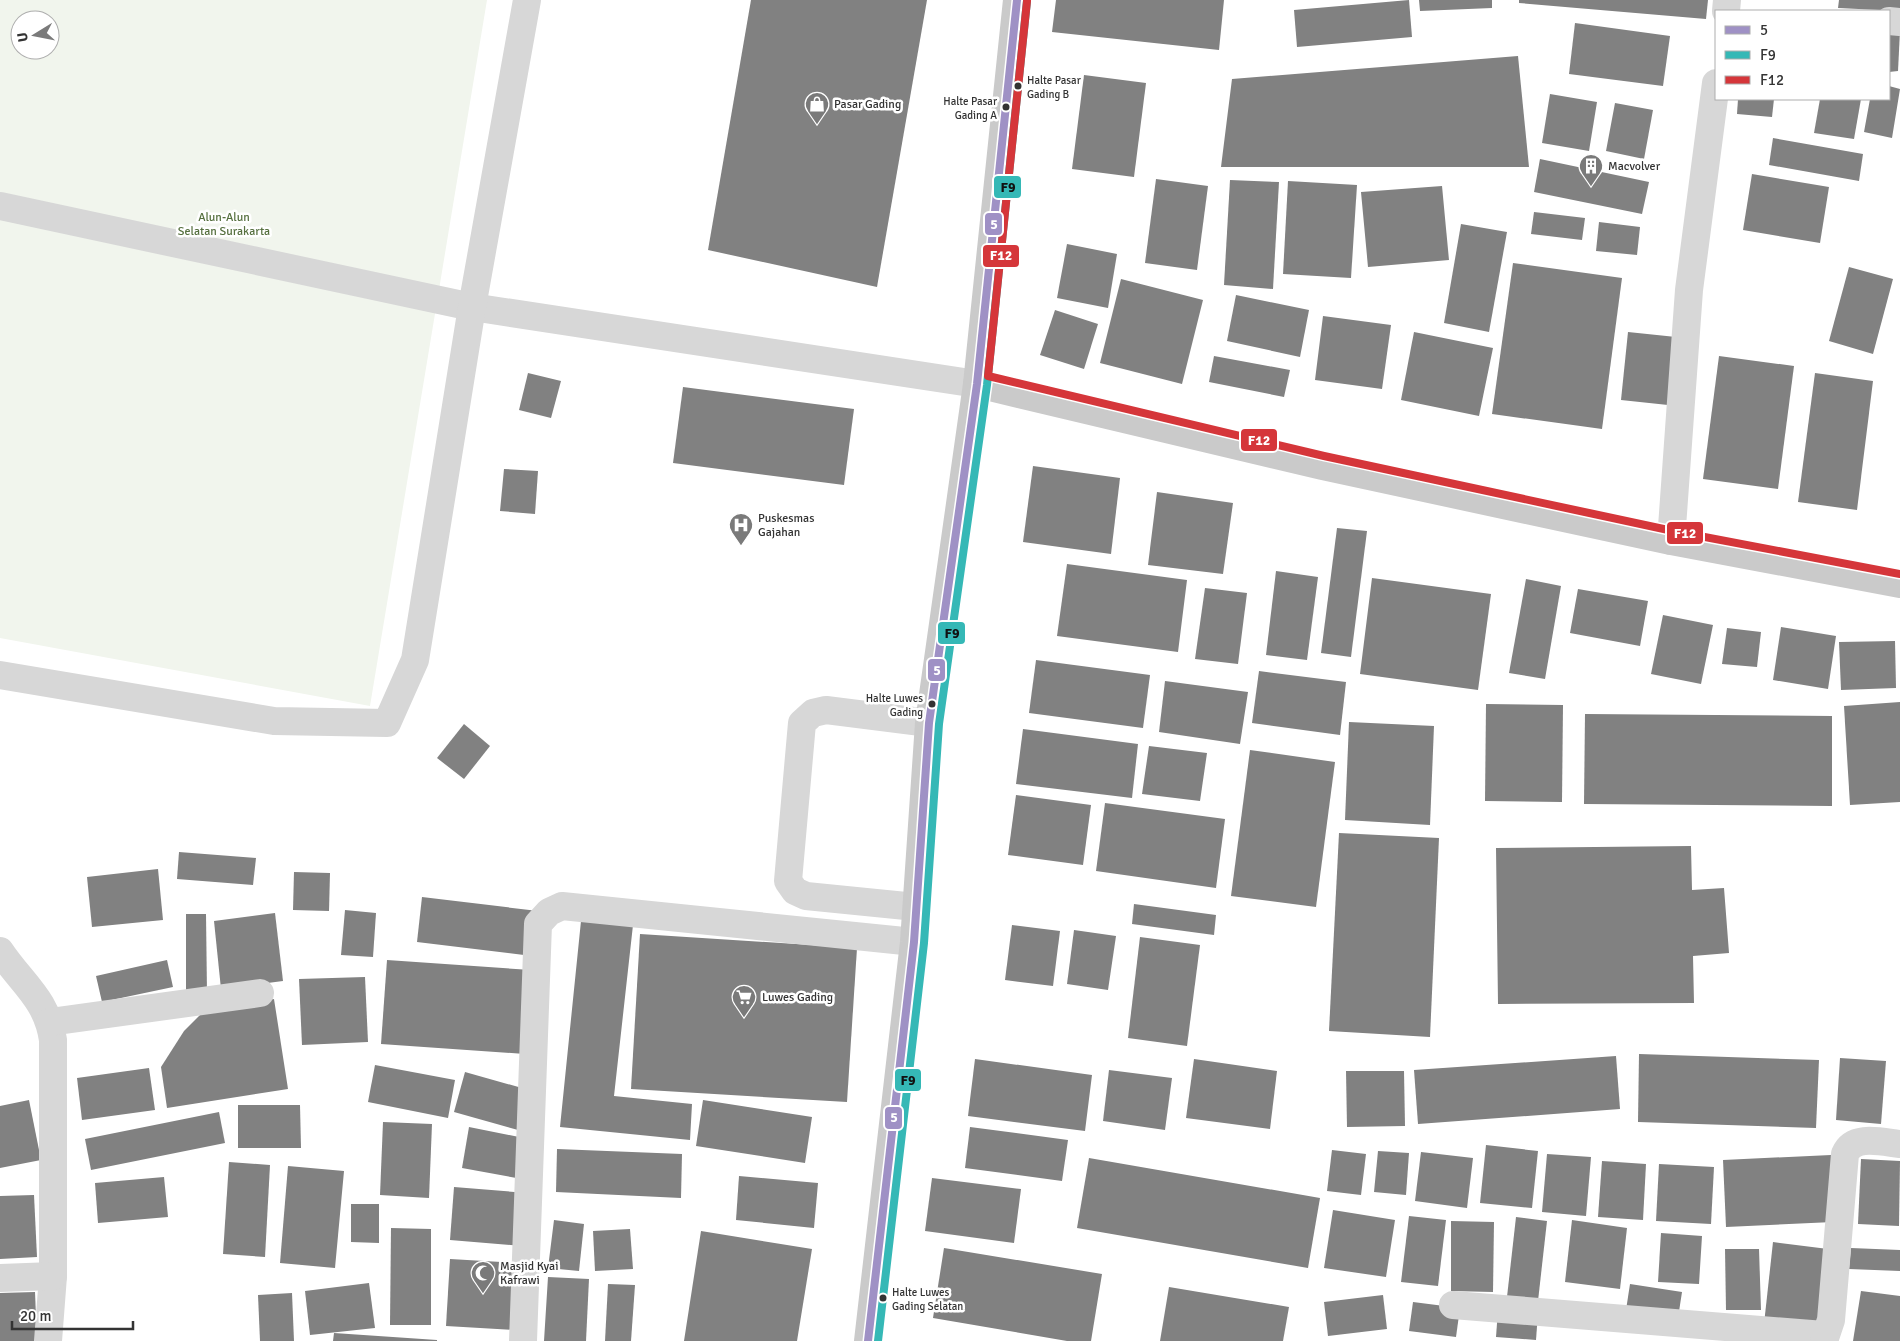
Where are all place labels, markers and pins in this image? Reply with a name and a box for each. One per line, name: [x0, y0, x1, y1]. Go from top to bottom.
place label: Halte Pasar Gading B: [1027, 74, 1081, 101]
marker: Halte Pasar Gading B: [1013, 81, 1023, 91]
shop icon: Pasar Gading: [804, 91, 830, 125]
place label: Halte Pasar Gading A: [943, 95, 997, 122]
place label: Pasar Gading: [834, 97, 901, 112]
marker: Halte Pasar Gading A: [1001, 102, 1011, 112]
building icon: Macvolver: [1578, 153, 1604, 187]
place label: Macvolver: [1608, 159, 1661, 174]
place label: Puskesmas Gajahan: [758, 511, 814, 540]
hospital icon: Puskesmas Gajahan: [728, 512, 754, 546]
place label: Halte Luwes Gading: [866, 692, 923, 719]
marker: Halte Luwes Gading: [927, 699, 937, 709]
supermarket icon: Luwes Gading: [731, 984, 757, 1018]
place label: Luwes Gading: [762, 990, 833, 1005]
place label: Masjid Kyai Kafrawi: [500, 1259, 558, 1288]
mosque icon: Masjid Kyai Kafrawi: [470, 1260, 496, 1294]
place label: Halte Luwes Gading Selatan: [892, 1286, 963, 1313]
marker: Halte Luwes Gading Selatan: [878, 1293, 888, 1303]

